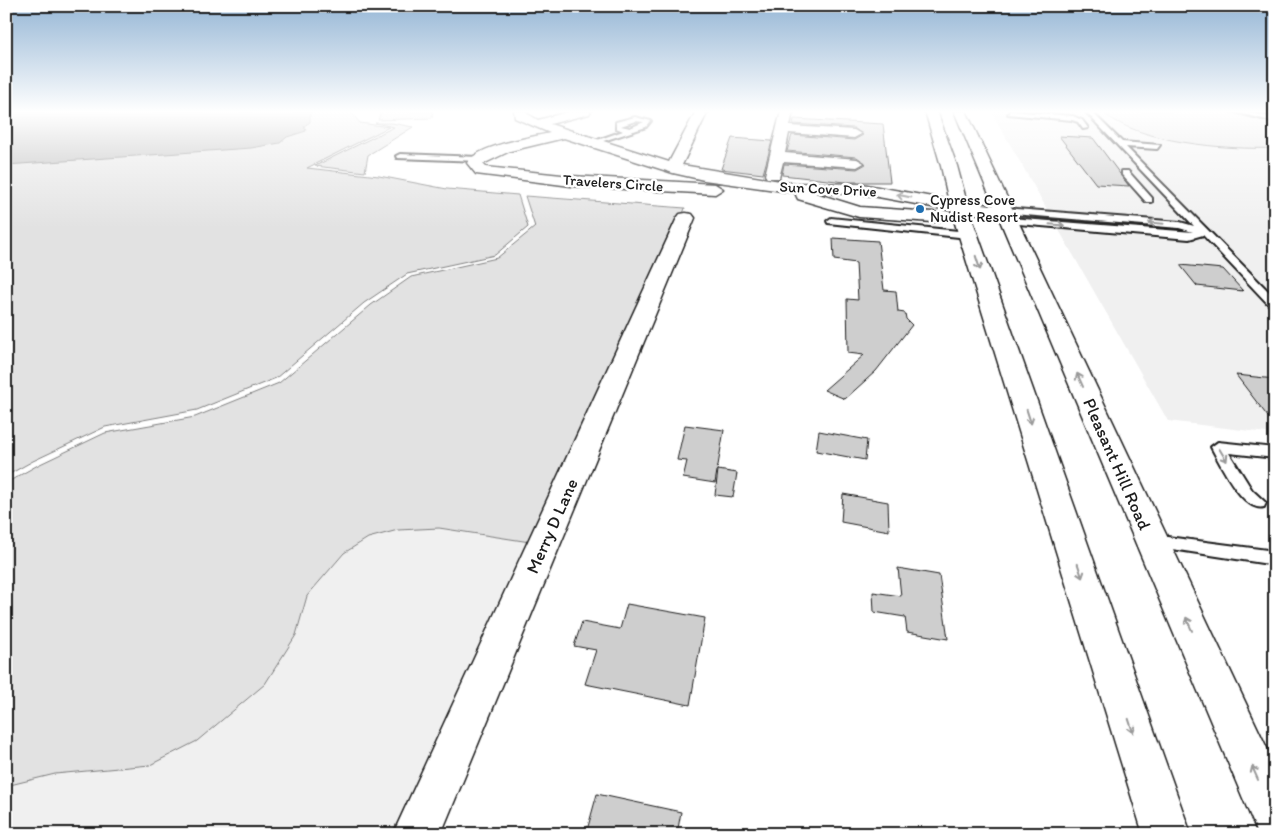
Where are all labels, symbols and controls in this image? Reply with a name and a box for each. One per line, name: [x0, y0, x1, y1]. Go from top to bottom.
street label: Travelers Circle: [562, 171, 664, 195]
street label: Sun Cove Drive: [779, 177, 877, 201]
one-way arrow: [896, 191, 912, 200]
place label: Cypress Cove Nudist Resort: [930, 191, 1019, 226]
marker: Cypress Cove Nudist Resort: [914, 203, 926, 215]
one-way arrow: [1148, 218, 1164, 227]
one-way arrow: [1049, 221, 1065, 230]
one-way arrow: [973, 254, 983, 270]
one-way arrow: [1074, 373, 1084, 388]
street label: Pleasant Hill Road: [1078, 395, 1156, 533]
one-way arrow: [1025, 409, 1034, 424]
one-way arrow: [1219, 448, 1229, 462]
street label: Merry D Lane: [521, 475, 583, 577]
one-way arrow: [1076, 563, 1085, 579]
one-way arrow: [1183, 617, 1193, 632]
one-way arrow: [1127, 717, 1136, 733]
one-way arrow: [1249, 766, 1259, 781]

